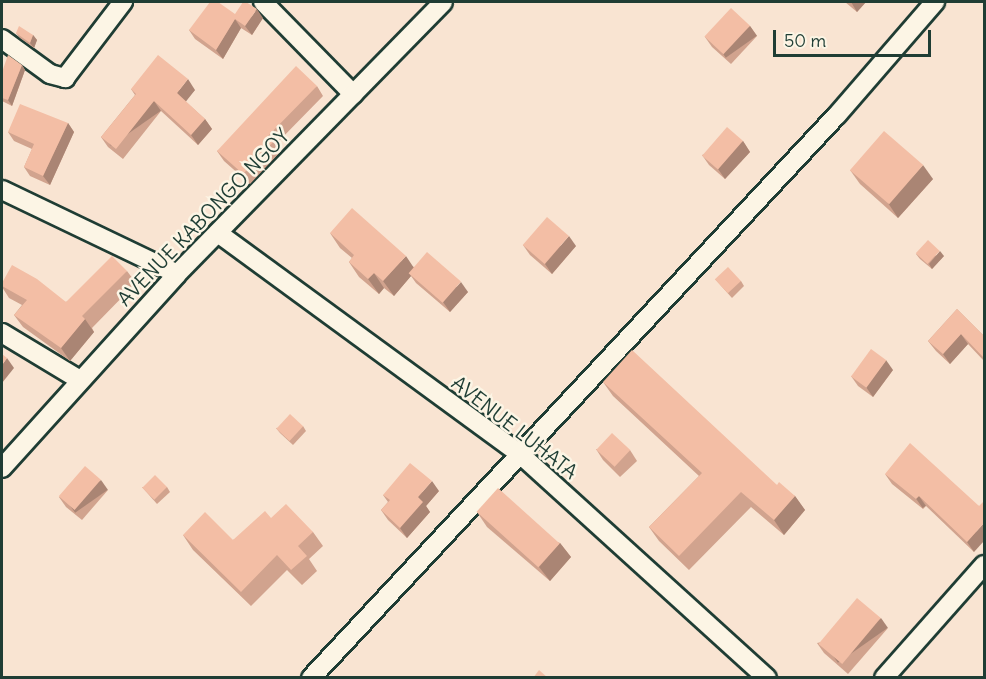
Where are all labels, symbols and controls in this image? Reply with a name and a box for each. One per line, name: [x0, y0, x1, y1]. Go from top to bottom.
scale bar: [776, 18, 934, 56]
text: 50 m: [784, 29, 826, 52]
street label: AVENUE KABONGO NGOY: [112, 123, 294, 311]
street label: AVENUE LUHATA: [447, 370, 583, 484]

